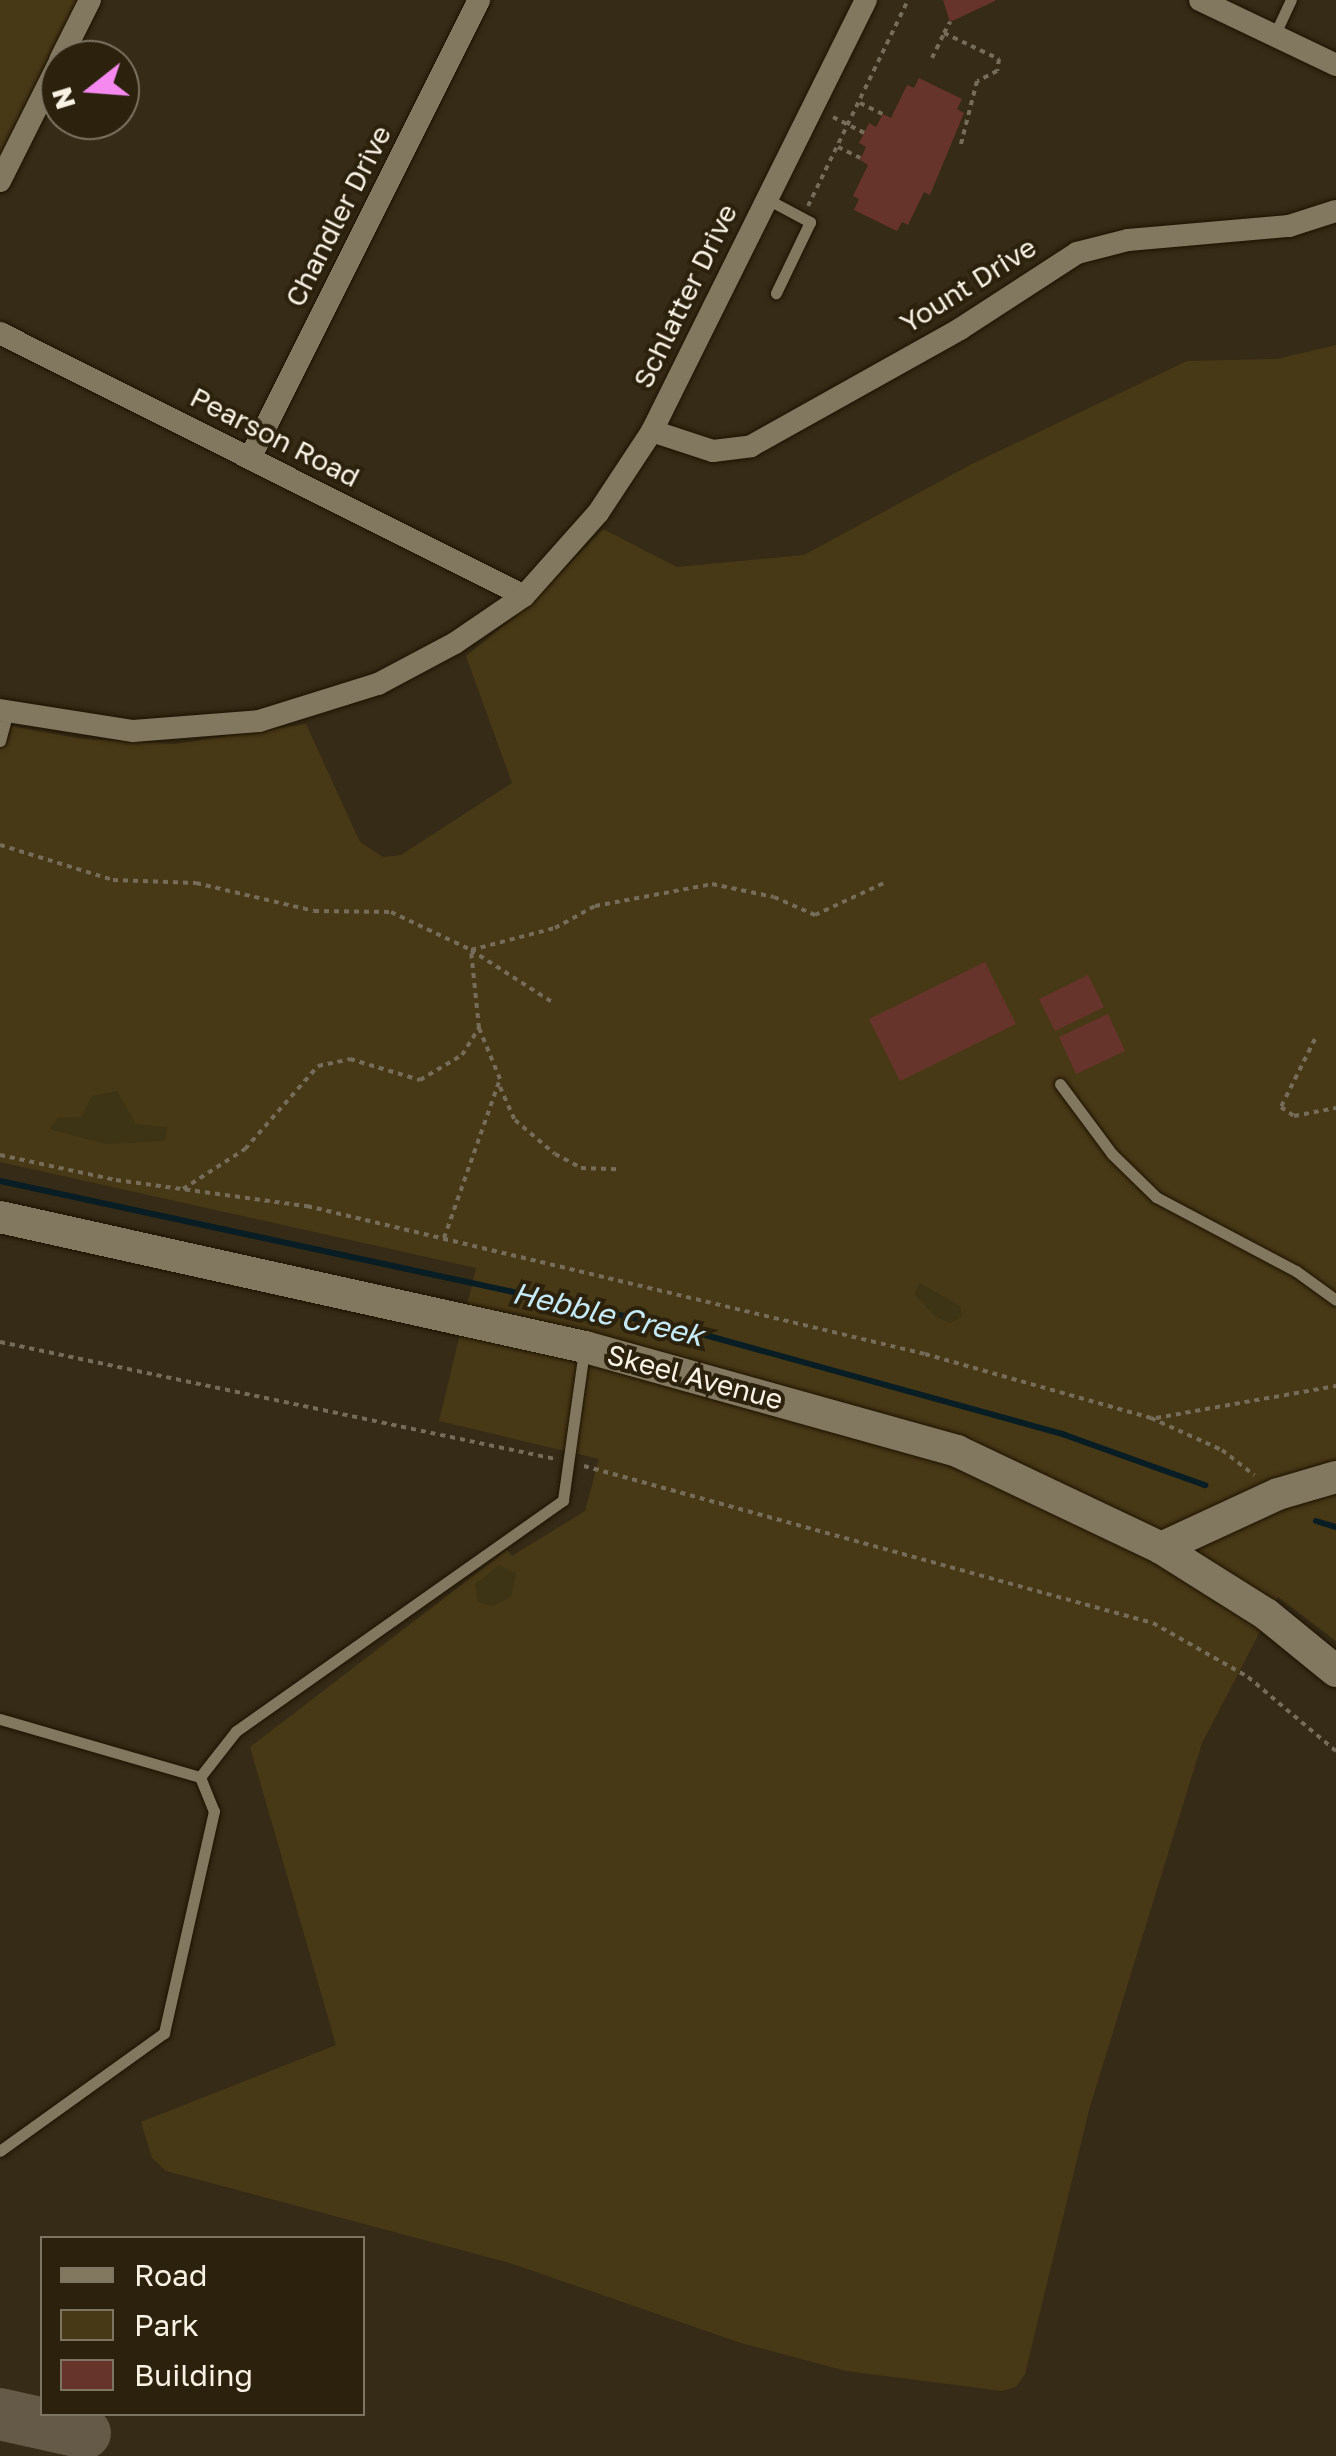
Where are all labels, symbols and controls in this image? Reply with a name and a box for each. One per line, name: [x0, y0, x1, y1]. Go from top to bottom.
north arrow: [40, 40, 140, 140]
text: N: [44, 83, 82, 113]
street label: Chandler Drive: [278, 120, 398, 312]
street label: Schlatter Drive: [626, 199, 744, 393]
street label: Yount Drive: [894, 230, 1042, 340]
street label: Pearson Road: [185, 380, 365, 494]
water label: Hebble Creek: [509, 1275, 707, 1353]
street label: Skeel Avenue: [603, 1337, 787, 1417]
legend: [40, 2236, 365, 2416]
text: Road: [134, 2257, 208, 2293]
text: Park: [134, 2307, 199, 2343]
text: Building: [134, 2357, 253, 2393]

